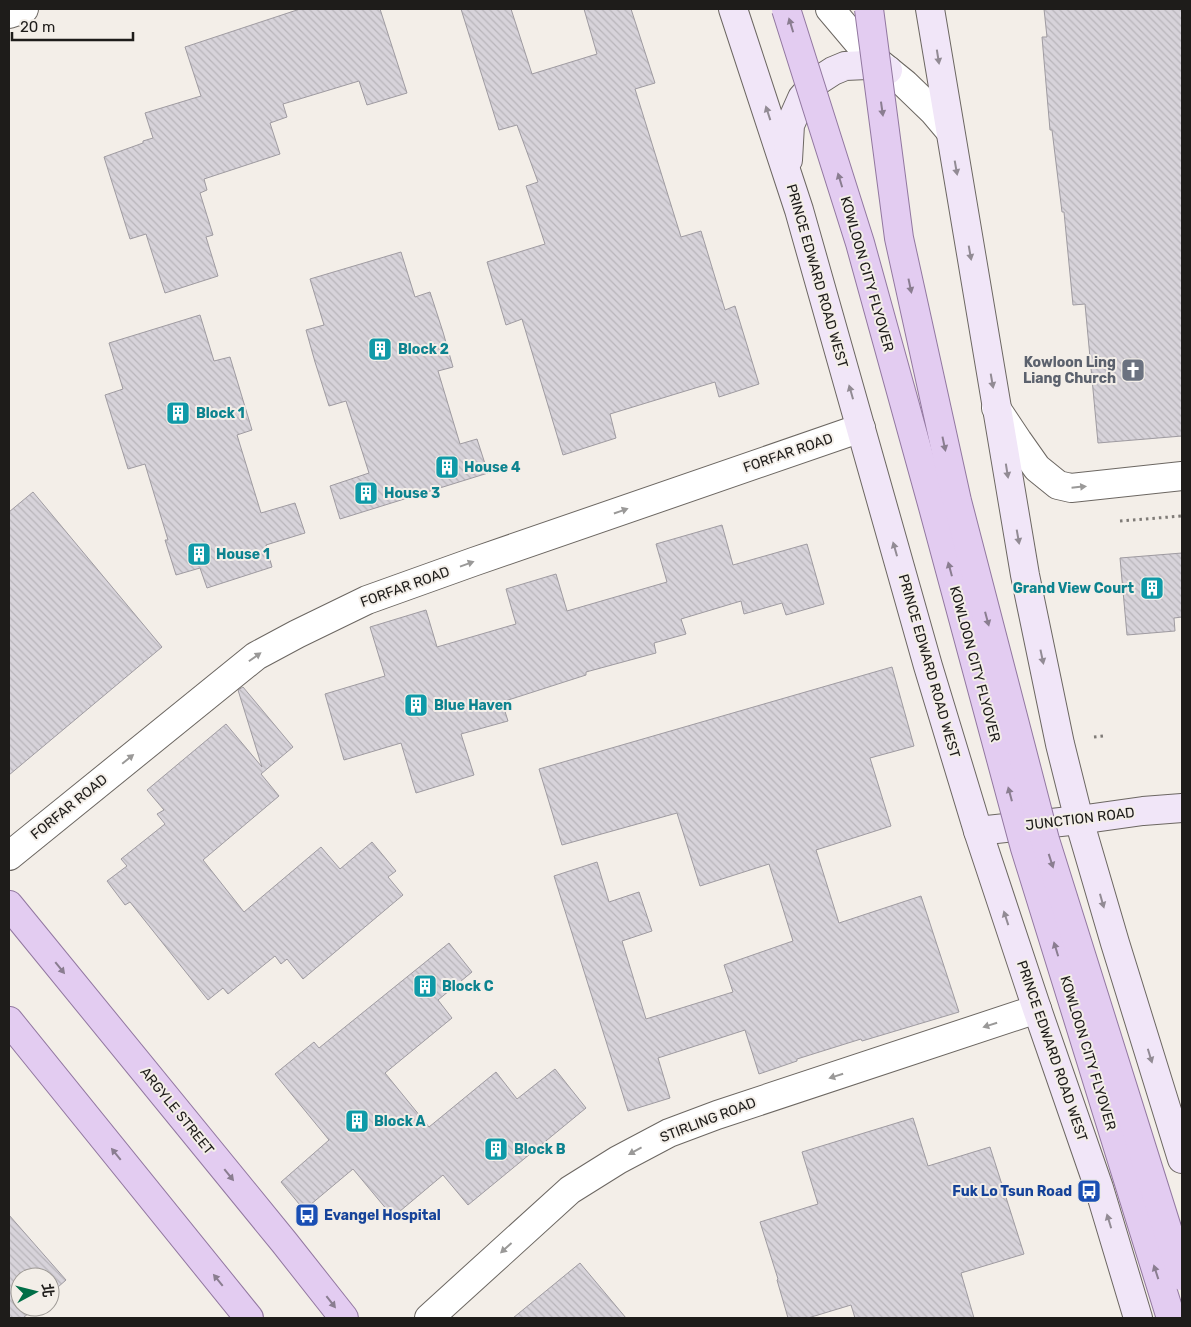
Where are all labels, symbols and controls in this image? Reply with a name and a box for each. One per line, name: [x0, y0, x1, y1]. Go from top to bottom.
scale bar: [12, 10, 134, 42]
one-way arrow: [787, 17, 795, 32]
text: 20 m: [20, 18, 55, 36]
one-way arrow: [934, 49, 942, 65]
one-way arrow: [878, 101, 886, 117]
one-way arrow: [763, 106, 771, 121]
one-way arrow: [952, 160, 960, 176]
one-way arrow: [836, 172, 843, 187]
street label: PRINCE EDWARD ROAD WEST: [783, 182, 851, 370]
street label: KOWLOON CITY FLYOVER: [837, 194, 897, 354]
one-way arrow: [966, 245, 974, 261]
one-way arrow: [906, 278, 914, 293]
building icon: Block 2: [367, 336, 393, 362]
place label: Block 2: [398, 341, 449, 358]
place label: Kowloon Ling Liang Church: [1023, 354, 1116, 387]
church icon: Kowloon Ling Liang Church: [1120, 357, 1146, 383]
one-way arrow: [988, 373, 996, 389]
one-way arrow: [846, 385, 854, 400]
building icon: Block 1: [165, 400, 191, 426]
place label: Block 1: [196, 405, 245, 422]
street label: FORFAR ROAD: [741, 430, 835, 476]
one-way arrow: [940, 437, 948, 452]
building icon: House 4: [434, 454, 460, 480]
place label: House 4: [464, 459, 521, 476]
one-way arrow: [1003, 463, 1011, 479]
building icon: House 3: [353, 480, 379, 506]
one-way arrow: [1072, 483, 1088, 491]
place label: House 3: [384, 485, 440, 502]
one-way arrow: [614, 507, 629, 515]
one-way arrow: [1015, 530, 1023, 546]
building icon: House 1: [186, 541, 212, 567]
one-way arrow: [891, 541, 899, 556]
place label: House 1: [216, 546, 270, 563]
one-way arrow: [460, 560, 475, 567]
one-way arrow: [946, 562, 954, 577]
street label: FORFAR ROAD: [358, 563, 452, 611]
street label: PRINCE EDWARD ROAD WEST: [895, 572, 963, 760]
building icon: Grand View Court: [1139, 575, 1165, 601]
place label: Grand View Court: [1013, 580, 1134, 597]
street label: KOWLOON CITY FLYOVER: [946, 584, 1004, 744]
one-way arrow: [984, 612, 992, 627]
one-way arrow: [1038, 650, 1046, 665]
one-way arrow: [248, 653, 262, 662]
building icon: Blue Haven: [403, 692, 429, 718]
place label: Blue Haven: [434, 697, 512, 714]
one-way arrow: [122, 754, 135, 765]
street label: FORFAR ROAD: [27, 771, 111, 843]
one-way arrow: [1006, 786, 1014, 801]
street label: JUNCTION ROAD: [1024, 804, 1136, 834]
one-way arrow: [1048, 854, 1056, 869]
one-way arrow: [1099, 893, 1107, 908]
one-way arrow: [1002, 911, 1009, 926]
one-way arrow: [1052, 942, 1060, 957]
street label: PRINCE EDWARD ROAD WEST: [1013, 958, 1091, 1144]
one-way arrow: [54, 961, 65, 974]
building icon: Block C: [412, 973, 438, 999]
street label: KOWLOON CITY FLYOVER: [1056, 974, 1120, 1132]
place label: Block C: [442, 978, 494, 995]
one-way arrow: [983, 1021, 998, 1029]
one-way arrow: [1146, 1049, 1154, 1064]
street label: ARGYLE STREET: [137, 1064, 217, 1158]
one-way arrow: [828, 1072, 843, 1080]
street label: STIRLING ROAD: [658, 1094, 758, 1146]
building icon: Block A: [344, 1108, 370, 1134]
place label: Block A: [374, 1113, 425, 1130]
building icon: Block B: [483, 1136, 509, 1162]
place label: Block B: [514, 1141, 566, 1158]
one-way arrow: [628, 1147, 642, 1155]
one-way arrow: [111, 1148, 122, 1161]
one-way arrow: [224, 1168, 235, 1181]
bus stop icon: Fuk Lo Tsun Road: [1076, 1178, 1102, 1204]
place label: Fuk Lo Tsun Road: [952, 1183, 1072, 1200]
bus stop icon: Evangel Hospital: [294, 1202, 320, 1228]
place label: Evangel Hospital: [324, 1207, 441, 1224]
one-way arrow: [1104, 1214, 1112, 1229]
one-way arrow: [500, 1242, 512, 1254]
one-way arrow: [1152, 1264, 1160, 1279]
north arrow: [10, 1267, 60, 1317]
one-way arrow: [213, 1274, 224, 1287]
text: 北: [38, 1282, 57, 1298]
one-way arrow: [326, 1295, 336, 1309]

